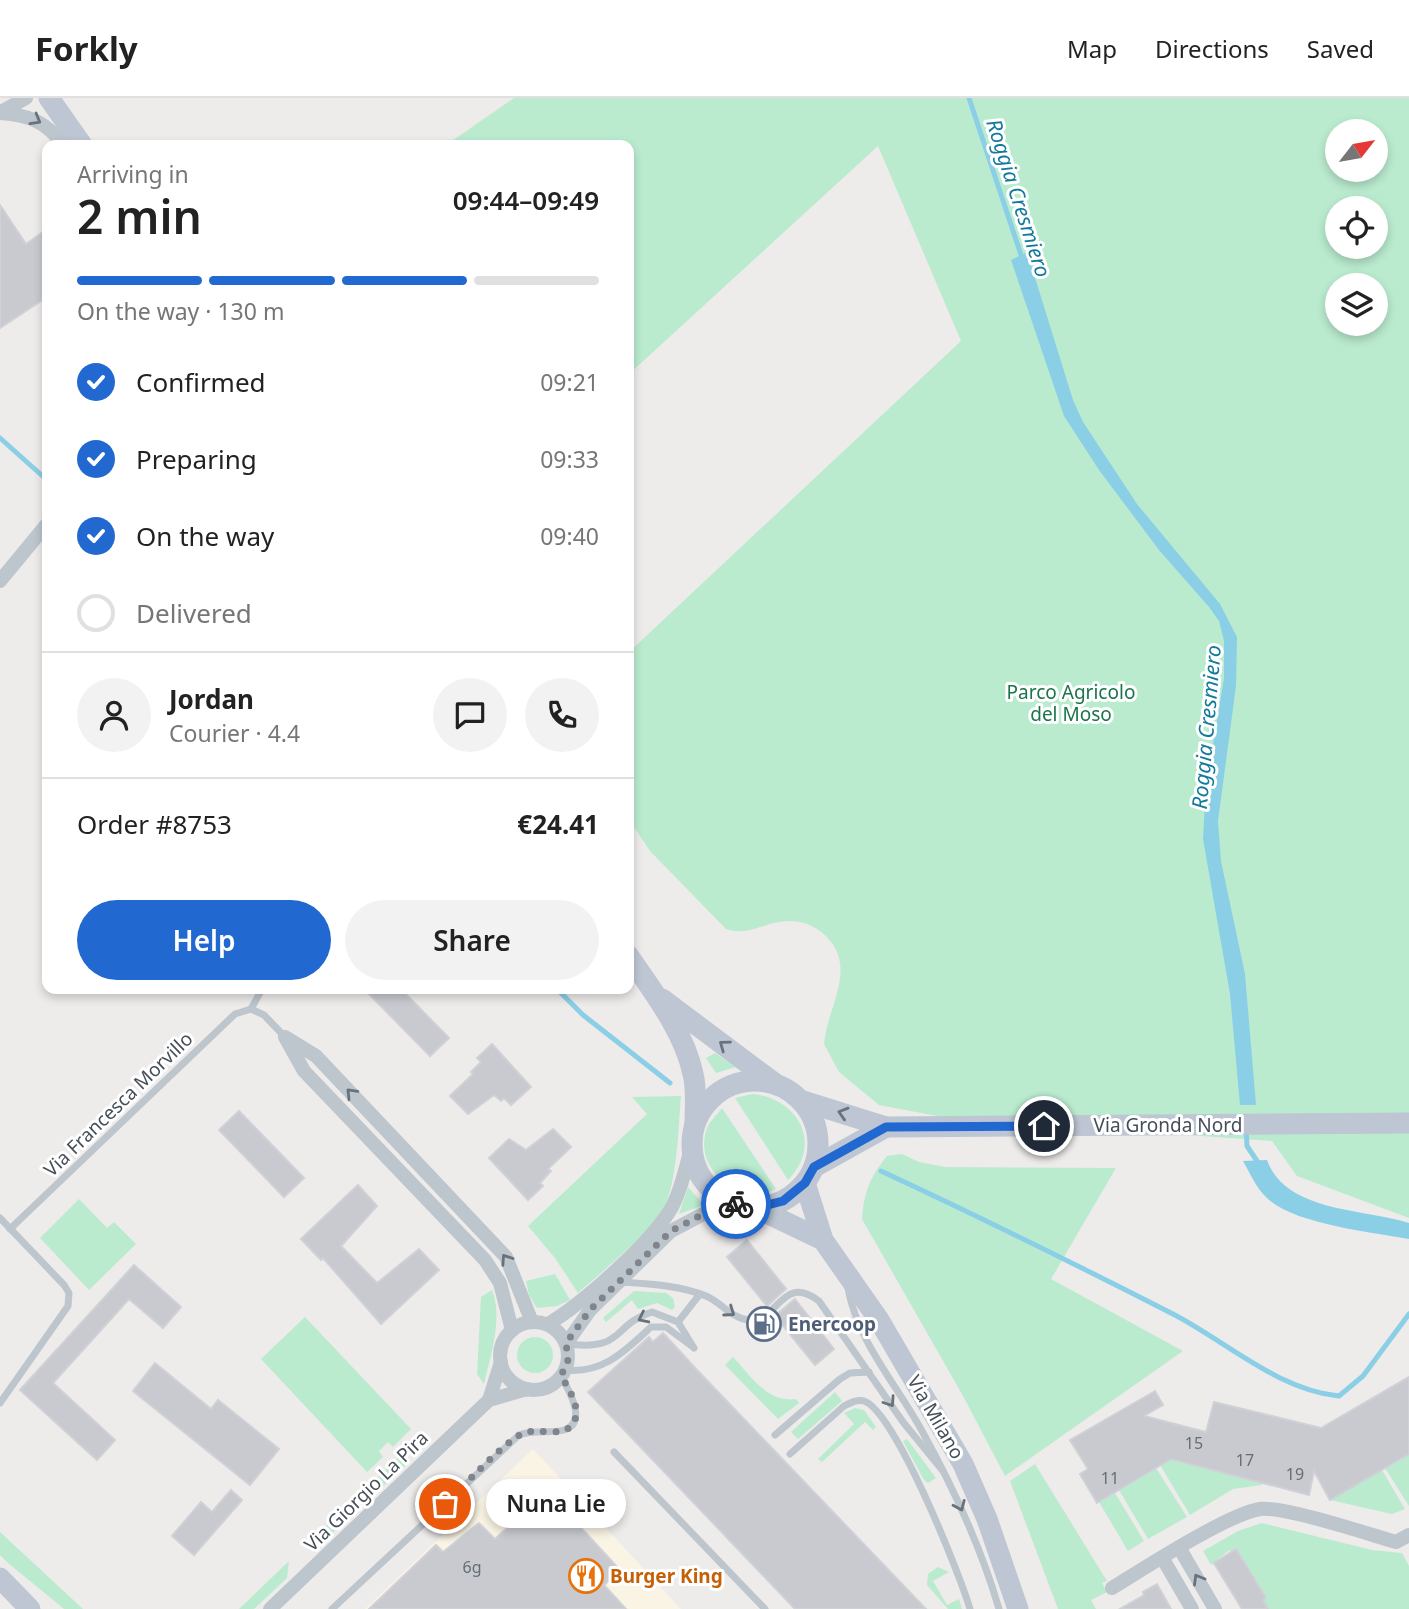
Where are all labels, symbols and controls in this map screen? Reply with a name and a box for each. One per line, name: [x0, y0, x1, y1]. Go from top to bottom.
text: Forkly: [35, 26, 138, 71]
text: Map: [1067, 32, 1117, 65]
text: Directions: [1155, 32, 1269, 65]
text: Saved: [1307, 32, 1374, 65]
one-way arrow: [28, 112, 41, 125]
water label: Roggia Cresmiero: [980, 115, 1058, 281]
north arrow: [1325, 119, 1388, 182]
map controls: [1325, 119, 1388, 336]
text: Arriving in: [77, 158, 189, 190]
text: 09:44–09:49: [453, 182, 599, 218]
text: 2 min: [77, 185, 202, 247]
button: locate: [1325, 196, 1388, 259]
button: layers: [1325, 273, 1388, 336]
text: On the way · 130 m: [77, 295, 284, 327]
icon: check: [77, 363, 115, 401]
text: Confirmed: [136, 364, 266, 400]
text: 09:21: [540, 366, 599, 398]
icon: check: [77, 440, 115, 478]
text: Preparing: [136, 441, 257, 477]
text: 09:33: [540, 443, 599, 475]
icon: check: [77, 517, 115, 555]
text: On the way: [136, 518, 274, 554]
text: 09:40: [540, 520, 599, 552]
text: Delivered: [136, 595, 252, 631]
water label: Roggia Cresmiero: [1185, 644, 1227, 810]
button: person: [77, 678, 151, 752]
button: chat: [433, 678, 507, 752]
button: phone: [525, 678, 599, 752]
park label: Parco Agricolo del Moso: [1007, 679, 1135, 727]
text: Jordan: [169, 681, 254, 717]
text: Courier · 4.4: [169, 717, 300, 749]
text: Order #8753: [77, 806, 232, 842]
text: €24.41: [517, 806, 599, 842]
button: Help: [77, 900, 331, 980]
button: Share: [345, 900, 599, 980]
street label: Via Francesca Morvillo: [38, 1026, 198, 1182]
one-way arrow: [719, 1041, 732, 1053]
one-way arrow: [346, 1088, 359, 1101]
pin: [1014, 1096, 1074, 1156]
one-way arrow: [837, 1107, 849, 1122]
icon: home: [1025, 1107, 1063, 1145]
street label: Via Gronda Nord: [1094, 1112, 1242, 1138]
courier: [701, 1169, 771, 1239]
icon: bike: [717, 1185, 755, 1223]
one-way arrow: [501, 1254, 514, 1267]
one-way arrow: [722, 1304, 735, 1316]
fuel station icon: Enercoop: [745, 1305, 783, 1343]
one-way arrow: [638, 1310, 651, 1323]
place label: Enercoop: [788, 1311, 876, 1337]
street label: Via Milano: [902, 1370, 970, 1464]
one-way arrow: [881, 1395, 894, 1408]
street label: Via Giorgio La Pira: [298, 1425, 434, 1557]
house number: 15: [1185, 1432, 1203, 1454]
house number: 17: [1236, 1449, 1254, 1471]
house number: 19: [1286, 1463, 1304, 1485]
house number: 11: [1101, 1467, 1119, 1489]
pin: [415, 1474, 475, 1534]
callout: Nuna Lie: [487, 1480, 627, 1528]
icon: bag: [426, 1485, 464, 1523]
text: Nuna Lie: [506, 1487, 606, 1519]
one-way arrow: [952, 1499, 966, 1511]
house number: 6g: [463, 1556, 482, 1578]
restaurant icon: Burger King: [567, 1557, 605, 1595]
place label: Burger King: [610, 1563, 723, 1589]
one-way arrow: [1193, 1574, 1206, 1587]

